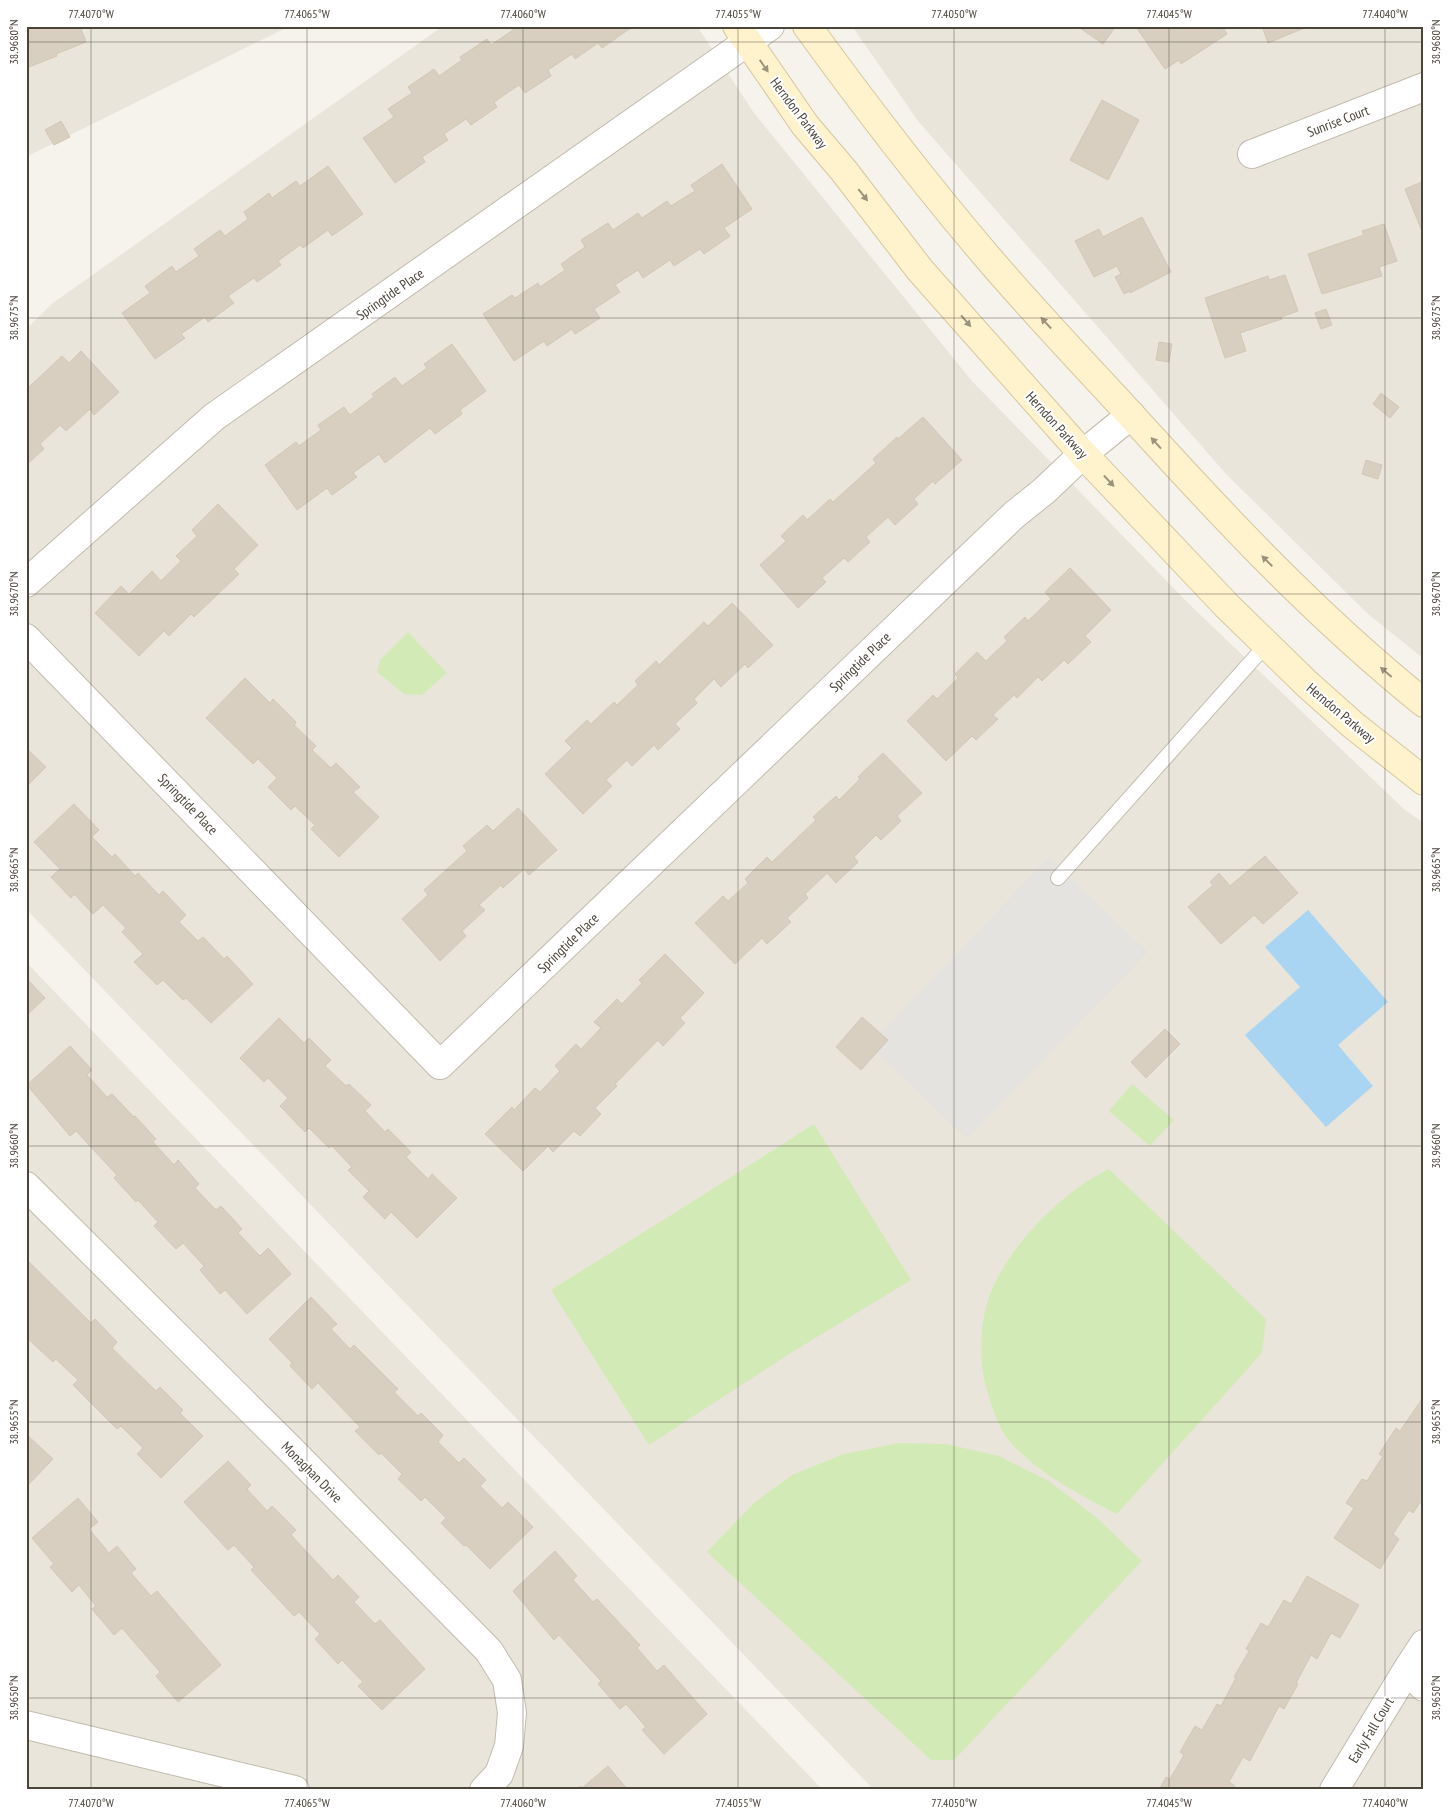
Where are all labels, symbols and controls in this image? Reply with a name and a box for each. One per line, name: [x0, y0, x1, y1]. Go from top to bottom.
text: 77.4070°W: [68, 6, 114, 21]
text: 77.4065°W: [284, 6, 330, 21]
text: 77.4060°W: [500, 6, 546, 21]
text: 77.4055°W: [715, 6, 761, 21]
text: 77.4050°W: [931, 6, 977, 21]
text: 77.4045°W: [1146, 6, 1192, 21]
text: 77.4040°W: [1362, 6, 1408, 21]
text: 38.9680°N: [6, 19, 21, 65]
text: 38.9680°N: [1428, 19, 1443, 65]
one-way arrow: [759, 59, 769, 73]
street label: Herndon Parkway: [766, 74, 832, 153]
street label: Sunrise Court: [1305, 101, 1372, 141]
one-way arrow: [857, 189, 868, 202]
street label: Springtide Place: [353, 264, 428, 324]
text: 38.9675°N: [6, 295, 21, 341]
text: 38.9675°N: [1428, 295, 1443, 341]
one-way arrow: [960, 315, 971, 328]
one-way arrow: [1040, 318, 1052, 330]
street label: Herndon Parkway: [1022, 388, 1092, 463]
one-way arrow: [1150, 437, 1162, 449]
one-way arrow: [1103, 475, 1115, 487]
one-way arrow: [1262, 555, 1274, 567]
text: 38.9670°N: [6, 571, 21, 617]
text: 38.9670°N: [1428, 571, 1443, 617]
street label: Springtide Place: [825, 628, 895, 696]
one-way arrow: [1381, 666, 1393, 678]
street label: Herndon Parkway: [1303, 679, 1380, 747]
street label: Springtide Place: [154, 769, 222, 839]
text: 38.9665°N: [6, 847, 21, 893]
text: 38.9665°N: [1428, 847, 1443, 893]
street label: Springtide Place: [533, 909, 603, 977]
text: 38.9660°N: [6, 1123, 21, 1169]
text: 38.9660°N: [1428, 1123, 1443, 1169]
text: 38.9655°N: [6, 1399, 21, 1445]
text: 38.9655°N: [1428, 1399, 1443, 1445]
street label: Monaghan Drive: [278, 1438, 346, 1506]
text: 38.9650°N: [6, 1675, 21, 1721]
text: 38.9650°N: [1428, 1675, 1443, 1721]
street label: Early Fall Court: [1344, 1694, 1398, 1766]
text: 77.4070°W: [68, 1795, 114, 1810]
text: 77.4065°W: [284, 1795, 330, 1810]
text: 77.4060°W: [500, 1795, 546, 1810]
text: 77.4055°W: [715, 1795, 761, 1810]
text: 77.4050°W: [931, 1795, 977, 1810]
text: 77.4045°W: [1146, 1795, 1192, 1810]
text: 77.4040°W: [1362, 1795, 1408, 1810]

